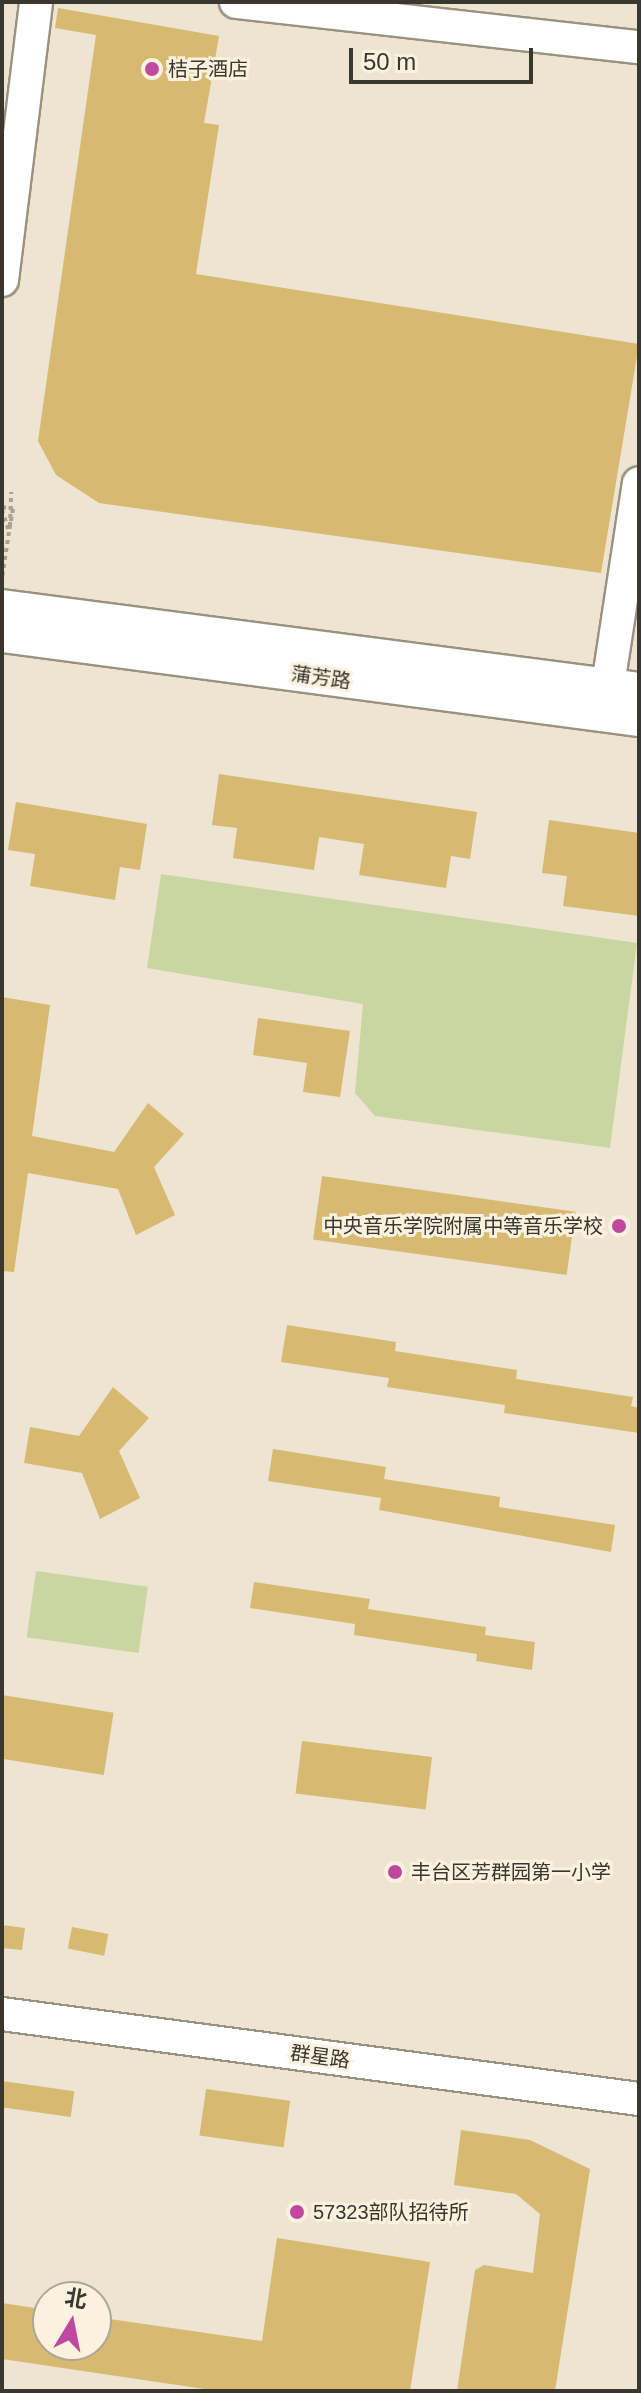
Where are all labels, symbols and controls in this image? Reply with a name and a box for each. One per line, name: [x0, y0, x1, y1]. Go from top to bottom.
scale bar: [353, 32, 537, 82]
text: 50 m: [363, 48, 416, 75]
place label: 桔子酒店: [168, 57, 248, 81]
marker: 桔子酒店: [143, 60, 161, 78]
street label: 蒲芳路: [290, 662, 352, 694]
place label: 中央音乐学院附属中等音乐学校: [323, 1214, 603, 1238]
marker: 中央音乐学院附属中等音乐学校: [610, 1217, 628, 1235]
place label: 丰台区芳群园第一小学: [411, 1860, 611, 1884]
marker: 丰台区芳群园第一小学: [386, 1863, 404, 1881]
street label: 群星路: [289, 2041, 351, 2073]
place label: 57323部队招待所: [313, 2200, 469, 2224]
marker: 57323部队招待所: [288, 2203, 306, 2221]
north arrow: [32, 2281, 112, 2361]
text: 北: [63, 2285, 89, 2313]

